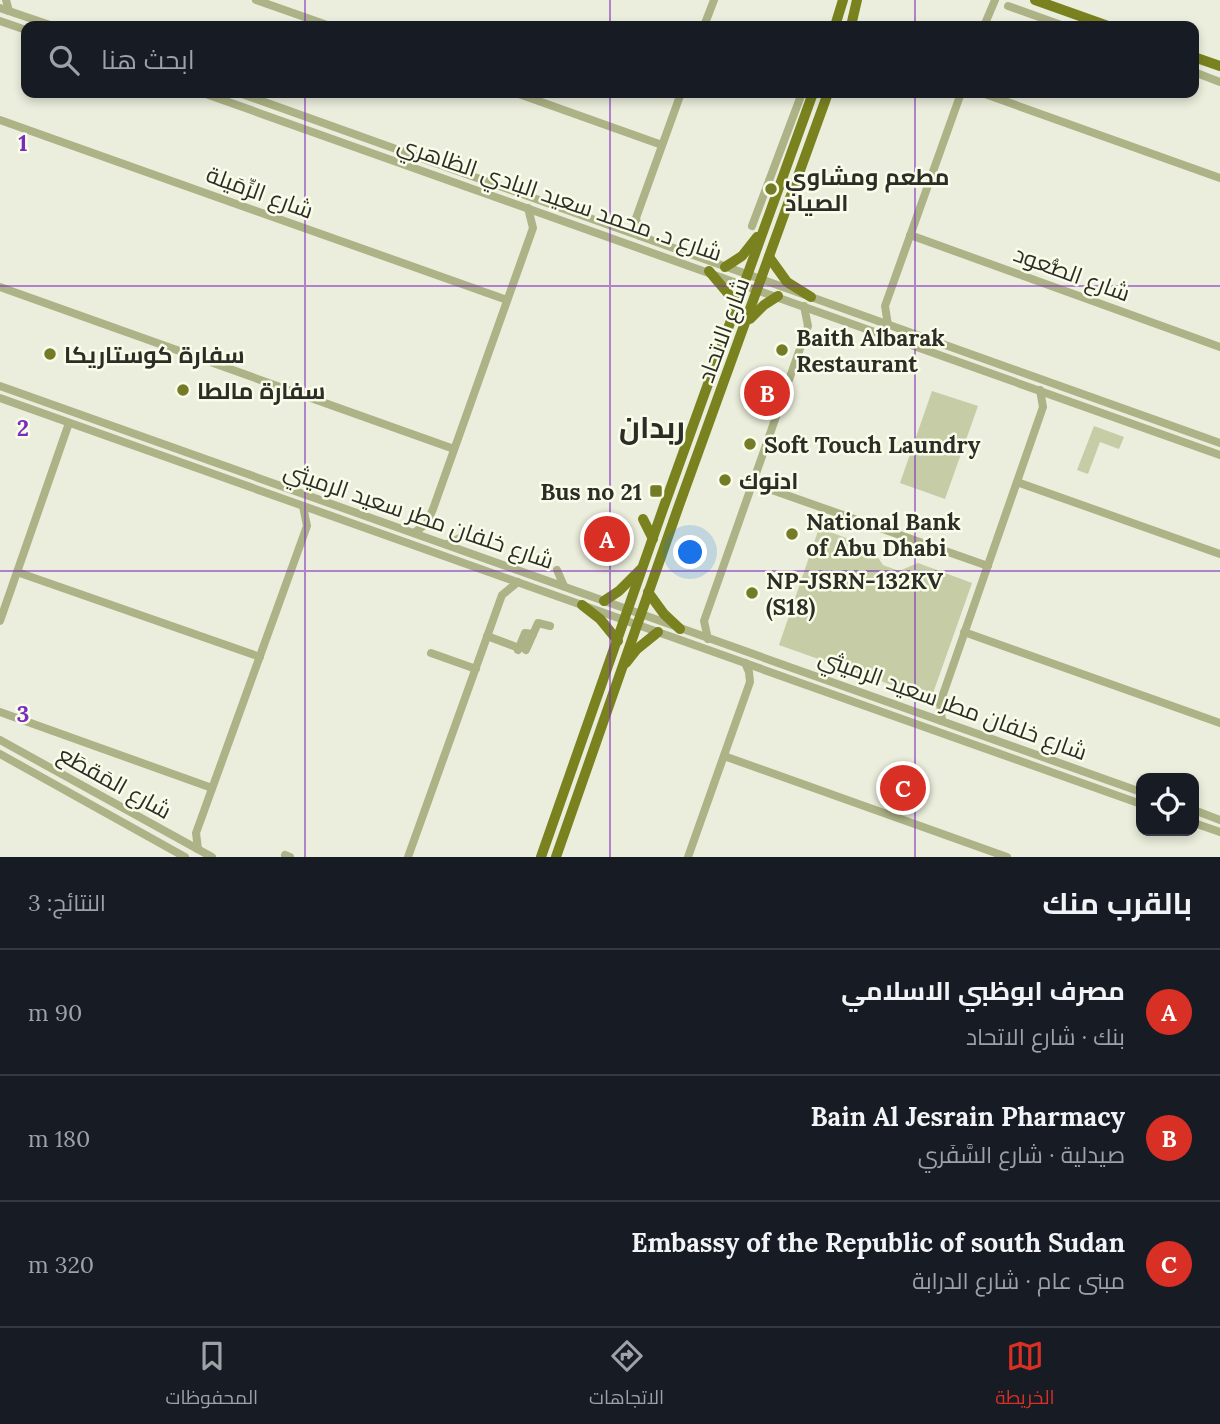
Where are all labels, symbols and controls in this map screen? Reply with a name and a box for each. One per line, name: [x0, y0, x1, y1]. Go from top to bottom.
search box: [21, 21, 1199, 98]
icon: search: [45, 41, 83, 79]
text: ابحث هنا: [101, 43, 195, 76]
text: 1: [18, 128, 28, 157]
street label: شارع د. محمد سعيد البادي الظاهري: [393, 129, 726, 271]
street label: شارع الرِّمَيلة: [202, 159, 318, 227]
place label: مطعم ومشاوي الصياد: [785, 162, 950, 217]
marker: مطعم ومشاوي الصياد: [763, 181, 779, 197]
street label: شارع الصُّعود: [1009, 239, 1134, 309]
street label: شارع الاتحاد: [691, 274, 757, 387]
place label: Baith Albarak Restaurant: [796, 323, 945, 378]
place label: سفارة كوستاريكا: [64, 340, 245, 369]
marker: Baith Albarak Restaurant: [774, 342, 790, 358]
marker: سفارة كوستاريكا: [42, 346, 58, 362]
pin: B: [744, 367, 790, 419]
place label: سفارة مالطا: [197, 376, 325, 405]
marker: سفارة مالطا: [175, 382, 191, 398]
district label: ربدان: [619, 408, 685, 446]
text: 2: [17, 413, 29, 442]
place label: Soft Touch Laundry: [764, 430, 981, 459]
marker: Soft Touch Laundry: [742, 436, 758, 452]
street label: شارع خلفان مطر سعيد الرميثي: [279, 455, 558, 579]
place label: ادنوك: [739, 466, 798, 495]
marker: ادنوك: [717, 472, 733, 488]
place label: Bus no 21: [540, 477, 642, 506]
marker: Bus no 21: [648, 483, 664, 499]
place label: National Bank of Abu Dhabi: [806, 507, 961, 562]
pin: A: [584, 513, 630, 565]
marker: National Bank of Abu Dhabi: [784, 526, 800, 542]
your location: [673, 535, 707, 569]
place label: NP-JSRN-132KV (S18): [766, 566, 944, 622]
marker: NP-JSRN-132KV (S18): [744, 585, 760, 601]
street label: شارع خلفان مطر سعيد الرميثي: [813, 642, 1091, 770]
text: 3: [17, 699, 29, 728]
street label: شارع المَقطَع: [52, 739, 177, 827]
pin: C: [880, 762, 926, 814]
map controls: [1136, 773, 1199, 836]
button: locate: [1136, 773, 1199, 836]
text: بالقرب منك: [1043, 884, 1192, 922]
text: النتائج: 3: [28, 888, 106, 917]
text: مصرف ابوظبي الاسلامي: [841, 974, 1125, 1007]
text: 90 m: [28, 998, 82, 1027]
text: A: [1161, 998, 1177, 1027]
text: بنك · شارع الاتحاد: [966, 1022, 1125, 1051]
text: Bain Al Jesrain Pharmacy: [810, 1100, 1125, 1133]
text: 180 m: [28, 1124, 90, 1153]
text: B: [1161, 1124, 1177, 1153]
text: صيدلية · شارع السَّفَري: [918, 1140, 1125, 1169]
text: Embassy of the Republic of south Sudan: [631, 1226, 1125, 1259]
text: 320 m: [28, 1250, 94, 1279]
text: C: [1161, 1250, 1177, 1279]
text: مبنى عام · شارع الدرابة: [912, 1266, 1125, 1295]
tab: المحفوظات: [166, 1337, 258, 1415]
tab: الاتجاهات: [589, 1337, 664, 1415]
tab: الخريطة: [995, 1337, 1055, 1415]

